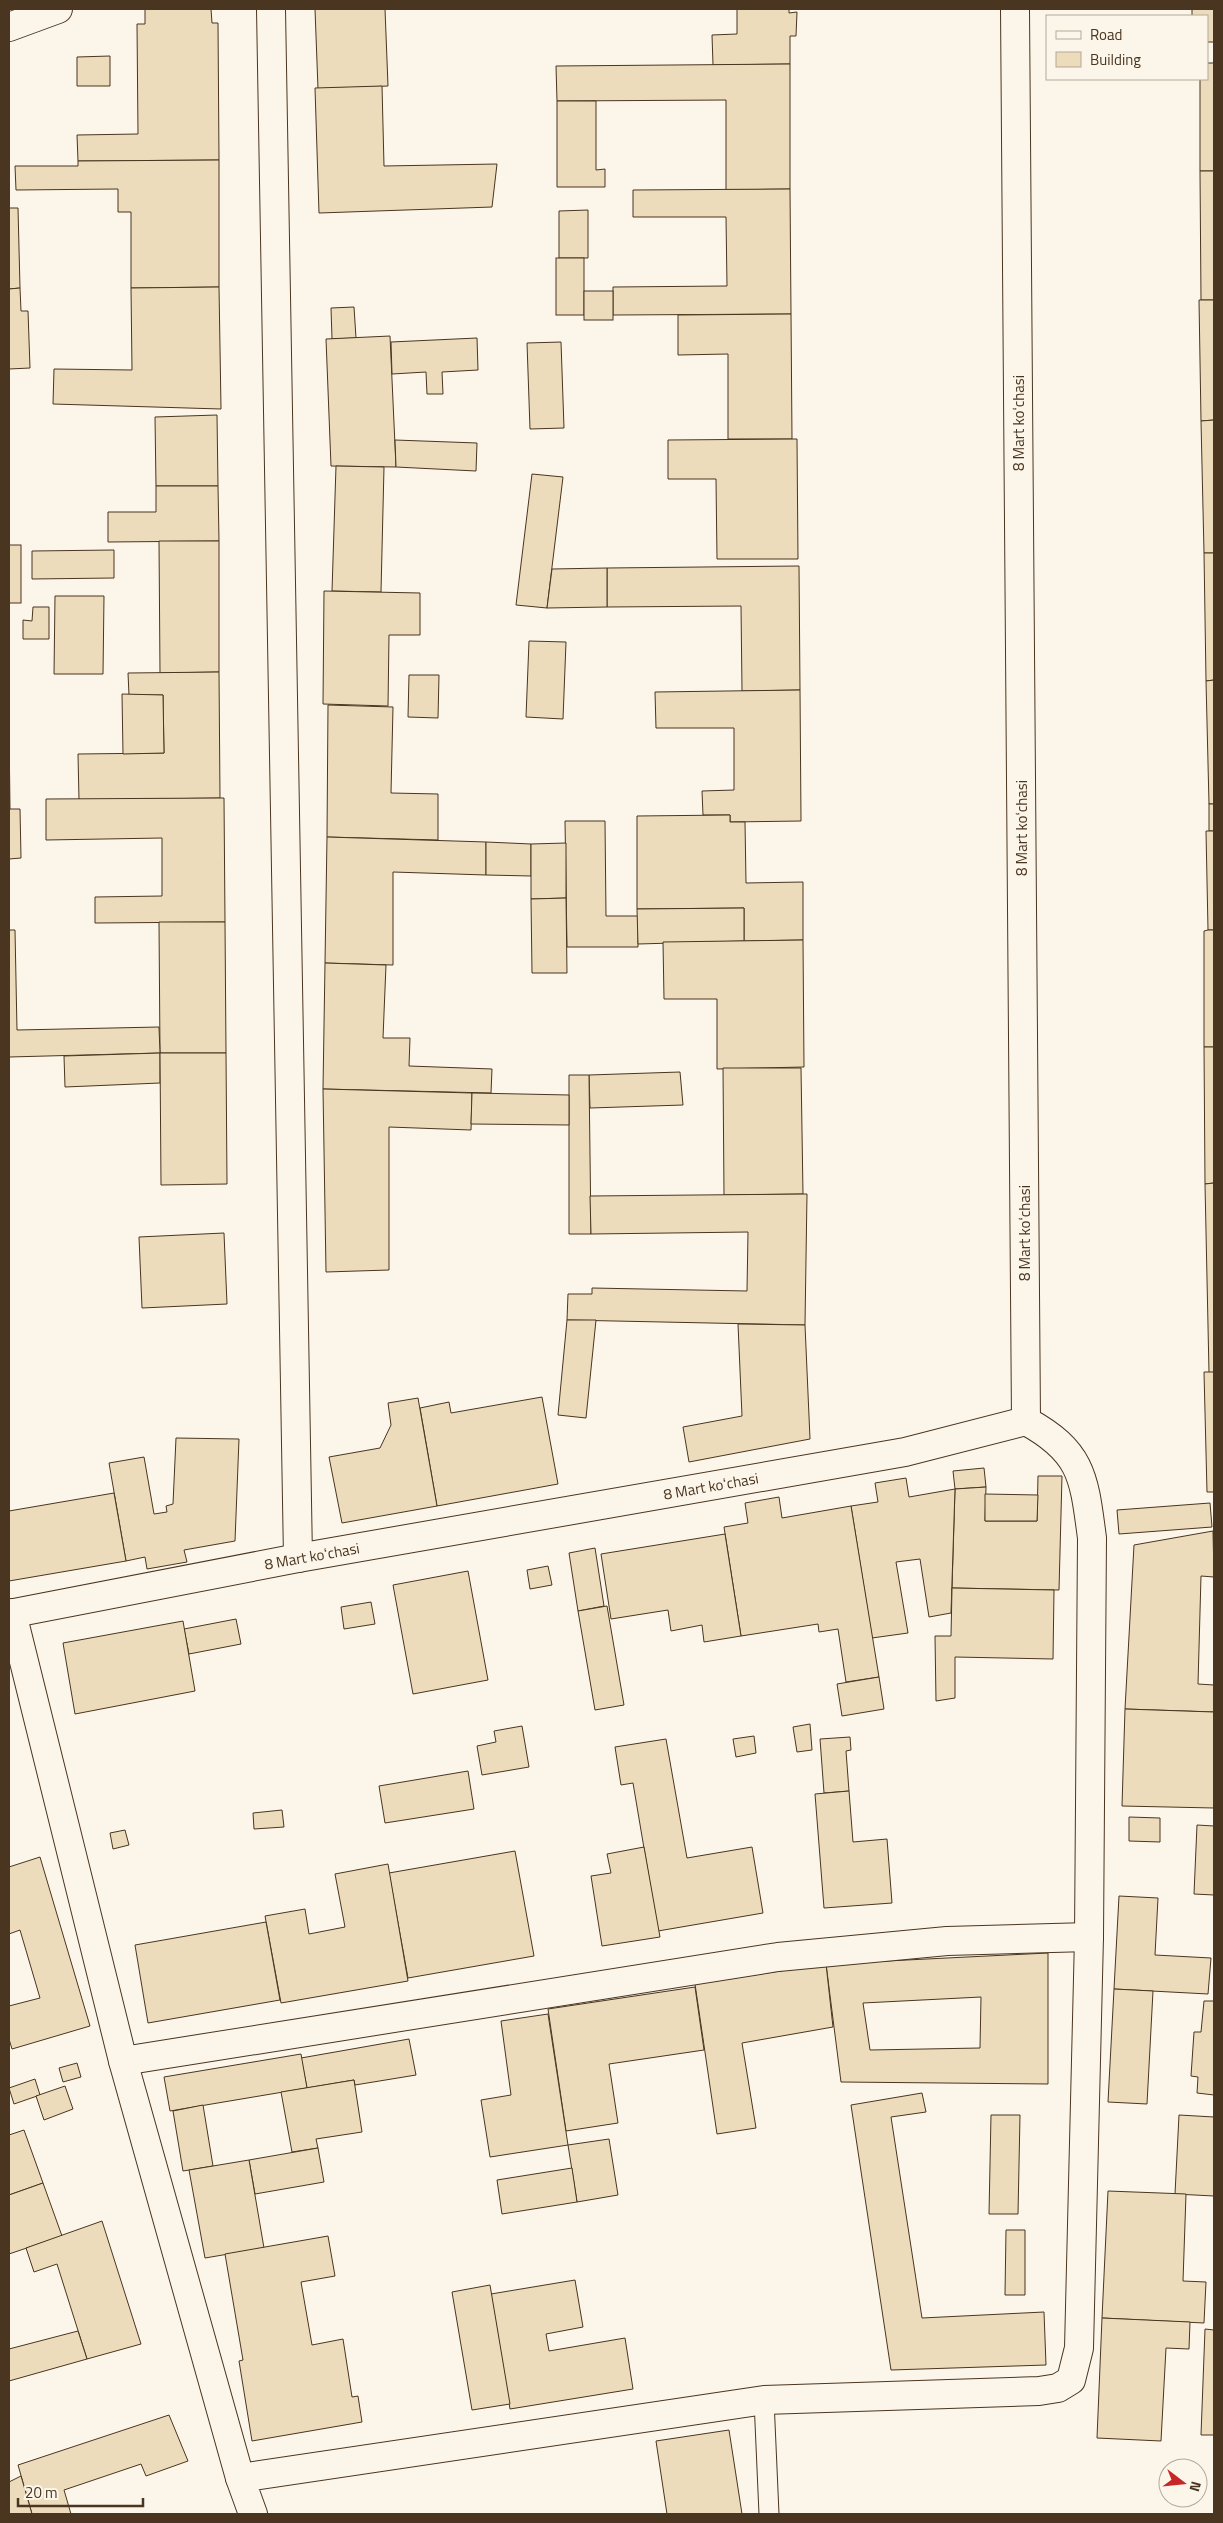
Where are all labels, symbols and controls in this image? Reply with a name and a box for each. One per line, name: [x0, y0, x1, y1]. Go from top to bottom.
legend: [1046, 15, 1208, 80]
text: Road: [1090, 23, 1122, 46]
text: Building: [1090, 48, 1141, 71]
street label: 8 Mart koʻchasi: [1007, 375, 1030, 471]
street label: 8 Mart koʻchasi: [1010, 780, 1033, 876]
street label: 8 Mart koʻchasi: [1013, 1185, 1036, 1281]
street label: 8 Mart koʻchasi: [662, 1466, 760, 1506]
street label: 8 Mart koʻchasi: [263, 1536, 361, 1576]
north arrow: [1158, 2458, 1208, 2508]
scale bar: [18, 2476, 142, 2508]
text: N: [1185, 2479, 1207, 2494]
text: 20 m: [25, 2481, 58, 2504]

